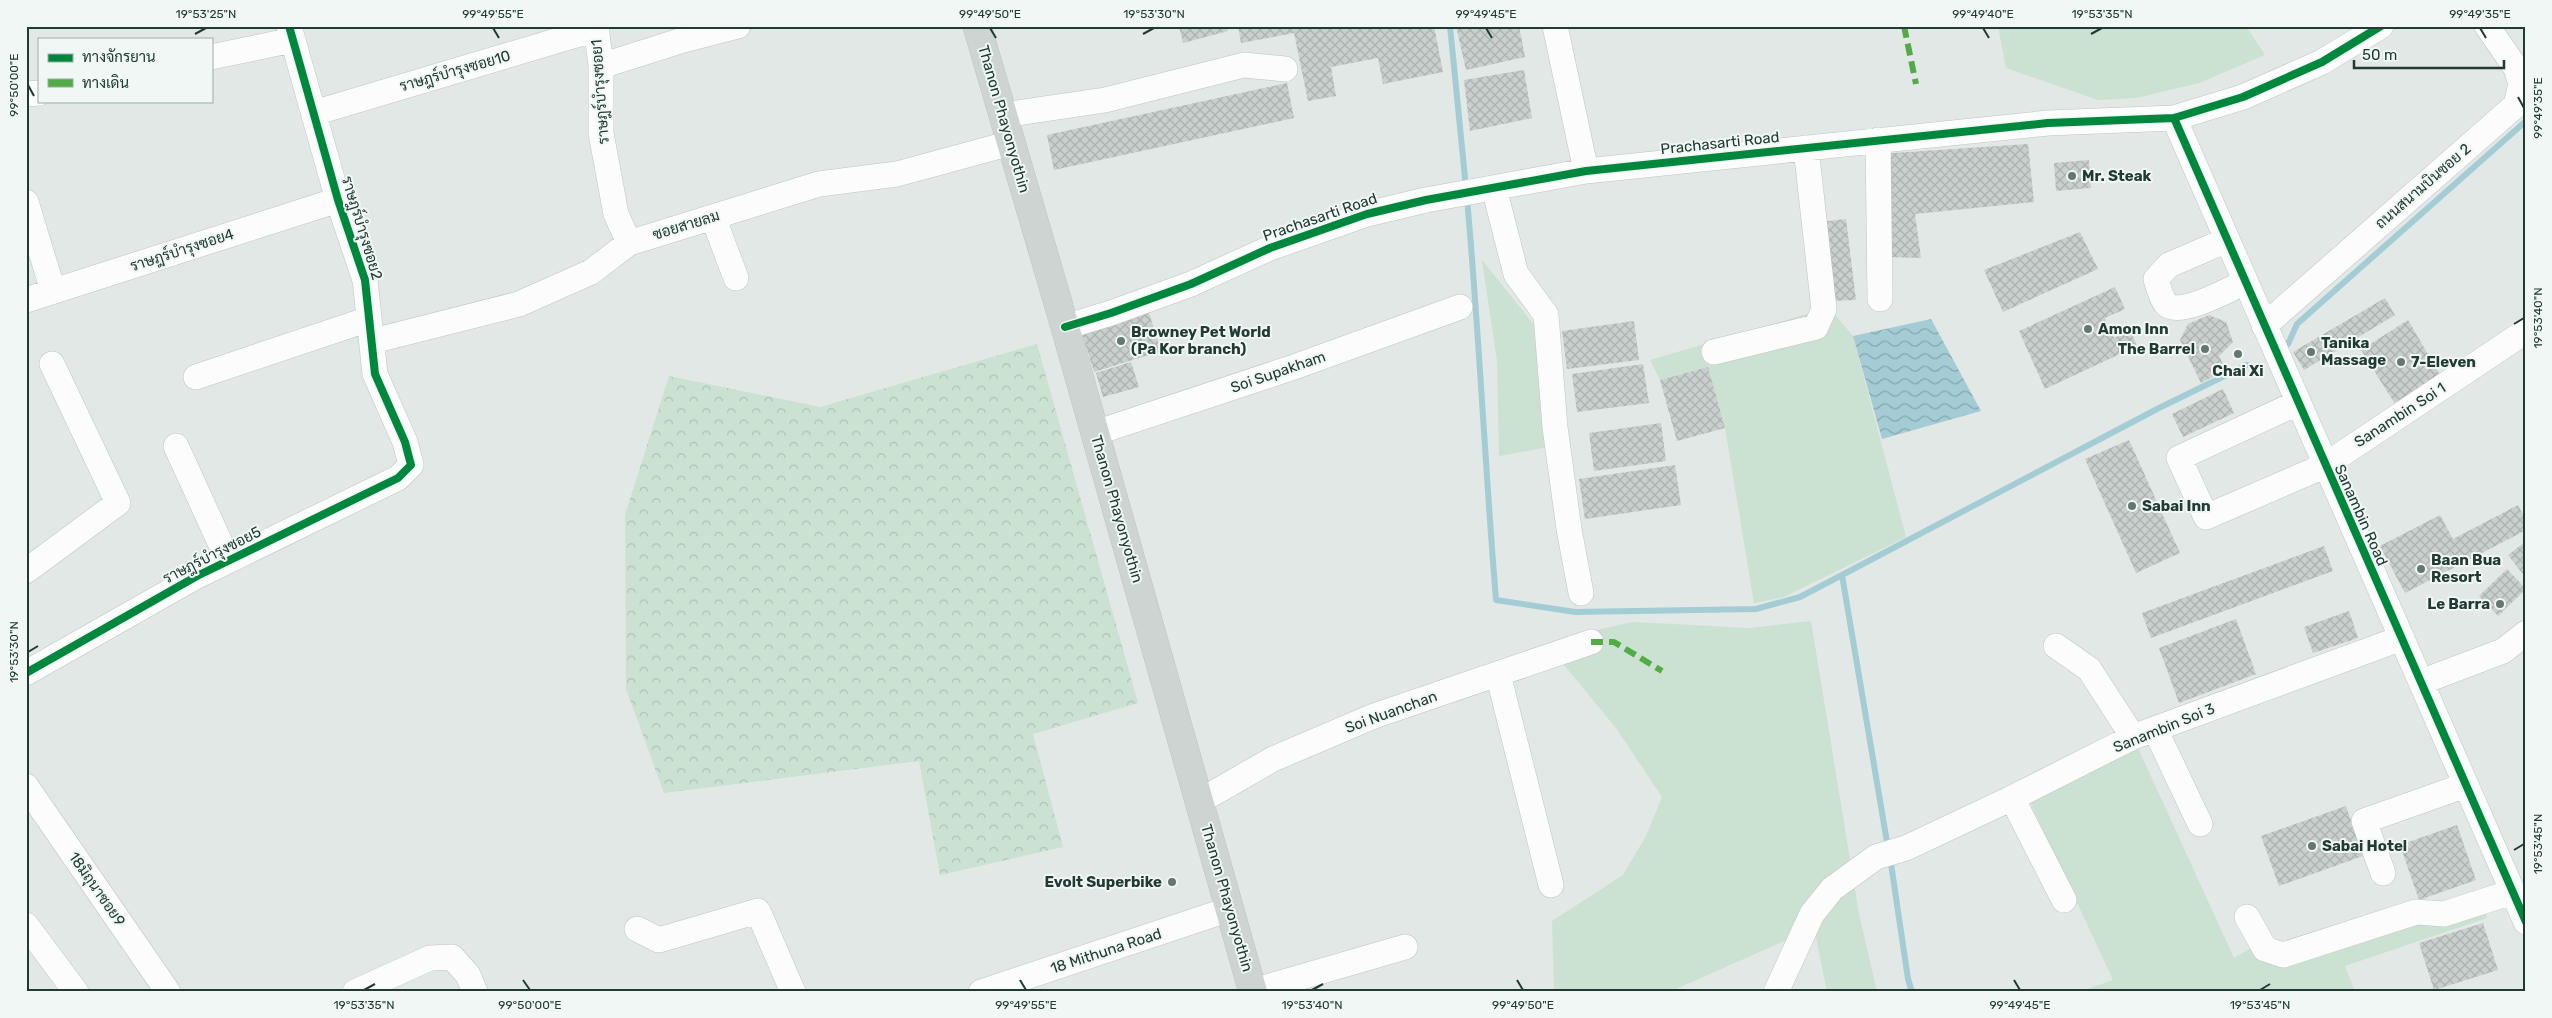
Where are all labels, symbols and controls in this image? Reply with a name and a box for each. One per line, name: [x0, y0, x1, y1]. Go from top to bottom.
text: 19°53'25"N: [176, 7, 236, 21]
text: 99°49'55"E: [462, 7, 524, 21]
text: 99°49'50"E: [959, 7, 1021, 21]
text: 19°53'30"N: [1123, 7, 1185, 21]
text: 99°49'45"E: [1455, 7, 1517, 21]
text: 99°49'40"E: [1952, 7, 2014, 21]
text: 19°53'35"N: [2071, 7, 2133, 21]
text: 99°49'35"E: [2449, 7, 2511, 21]
legend: [38, 38, 212, 102]
scale bar: [2354, 38, 2504, 70]
street label: ราษฎร์บำรุงซอย1: [586, 39, 615, 145]
street label: Thanon Phayonyothin: [974, 43, 1034, 195]
street label: ราษฎร์บำรุงซอย10: [397, 46, 513, 97]
text: 50 m: [2362, 46, 2397, 64]
text: ทางจักรยาน: [82, 48, 156, 66]
text: 99°50'00"E: [7, 53, 21, 117]
text: ทางเดิน: [82, 74, 129, 92]
text: 99°49'35"E: [2531, 77, 2545, 139]
street label: Prachasarti Road: [1660, 128, 1780, 158]
street label: ถนนสนามบินซอย 2: [2371, 139, 2475, 232]
place label: Mr. Steak: [2082, 167, 2152, 185]
marker: Mr. Steak: [2066, 170, 2078, 182]
street label: ราษฎร์บำรุงซอย2: [336, 174, 387, 283]
street label: Prachasarti Road: [1261, 189, 1379, 245]
street label: ซอยสายลม: [650, 206, 722, 244]
street label: ราษฎร์บำรุงซอย4: [128, 224, 237, 277]
text: 19°53'40"N: [2531, 287, 2545, 349]
place label: Amon Inn: [2098, 320, 2169, 338]
place label: Browney Pet World (Pa Kor branch): [1131, 323, 1271, 358]
marker: Amon Inn: [2082, 323, 2094, 335]
place label: Tanika Massage: [2321, 334, 2386, 369]
marker: Browney Pet World (Pa Kor branch): [1115, 335, 1127, 347]
place label: The Barrel: [2118, 340, 2195, 358]
marker: The Barrel: [2199, 343, 2211, 355]
marker: Tanika Massage: [2305, 346, 2317, 358]
street label: Soi Supakham: [1228, 347, 1328, 397]
marker: Chai Xi: [2232, 348, 2244, 360]
place label: 7-Eleven: [2411, 353, 2476, 371]
marker: 7-Eleven: [2395, 356, 2407, 368]
place label: Chai Xi: [2212, 362, 2264, 380]
street label: Sanambin Soi 1: [2351, 379, 2449, 451]
street label: Thanon Phayonyothin: [1087, 433, 1147, 585]
street label: Sanambin Road: [2331, 461, 2391, 569]
place label: Sabai Inn: [2142, 497, 2211, 515]
marker: Sabai Inn: [2126, 500, 2138, 512]
street label: ราษฎร์บำรุงซอย5: [159, 522, 265, 589]
place label: Baan Bua Resort: [2431, 551, 2501, 586]
marker: Baan Bua Resort: [2415, 563, 2427, 575]
place label: Le Barra: [2427, 595, 2490, 613]
marker: Le Barra: [2494, 598, 2506, 610]
text: 19°53'30"N: [7, 621, 21, 683]
street label: Soi Nuanchan: [1342, 687, 1440, 737]
street label: Sanambin Soi 3: [2111, 699, 2217, 757]
text: 19°53'45"N: [2531, 814, 2545, 874]
street label: Thanon Phayonyothin: [1197, 822, 1257, 974]
place label: Sabai Hotel: [2322, 837, 2407, 855]
marker: Sabai Hotel: [2306, 840, 2318, 852]
street label: 18มิถุนาซอย9: [63, 849, 129, 931]
place label: Evolt Superbike: [1044, 873, 1162, 891]
marker: Evolt Superbike: [1166, 876, 1178, 888]
street label: 18 Mithuna Road: [1048, 925, 1164, 977]
text: 19°53'35"N: [333, 998, 395, 1012]
text: 99°50'00"E: [498, 998, 562, 1012]
text: 99°49'55"E: [995, 998, 1057, 1012]
text: 19°53'40"N: [1281, 998, 1343, 1012]
text: 99°49'50"E: [1492, 998, 1554, 1012]
text: 99°49'45"E: [1989, 998, 2051, 1012]
text: 19°53'45"N: [2230, 998, 2290, 1012]

